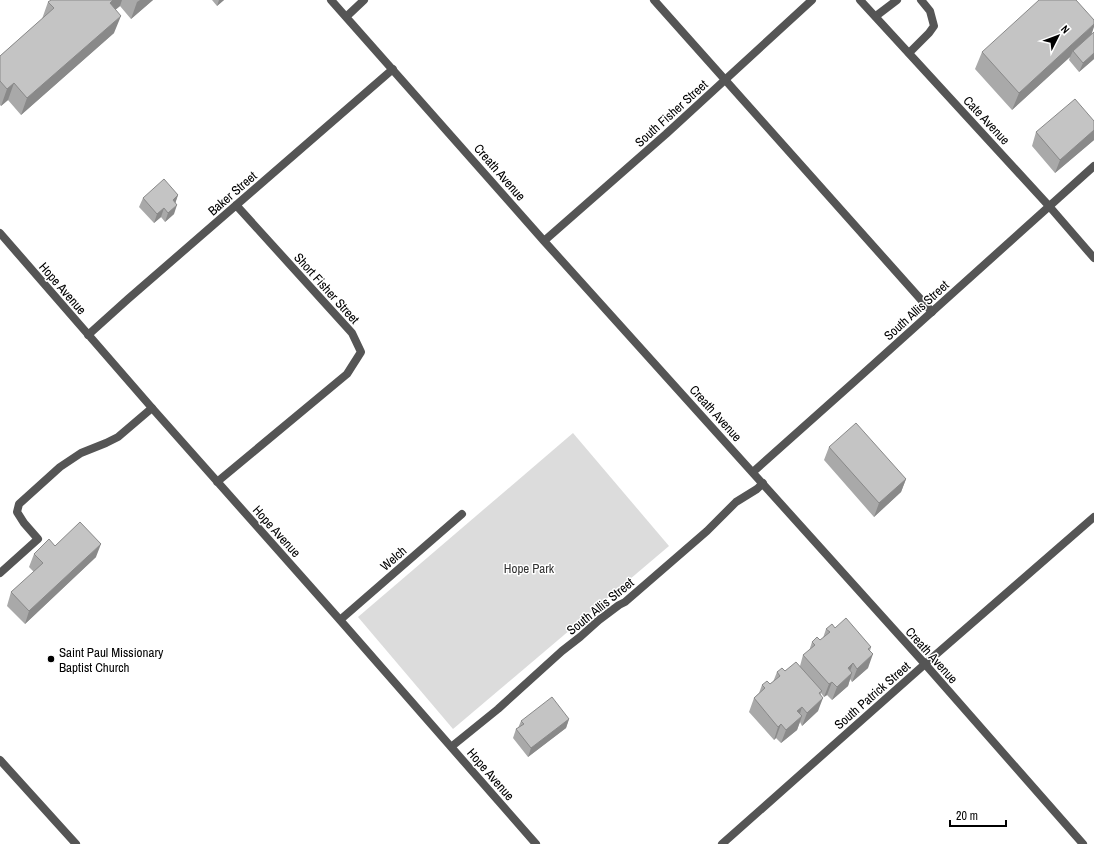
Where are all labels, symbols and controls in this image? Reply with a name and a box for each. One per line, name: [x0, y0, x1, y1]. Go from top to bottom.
north arrow: [1038, 16, 1078, 56]
text: N: [1058, 22, 1073, 36]
street label: South Fisher Street: [631, 76, 711, 151]
street label: Cate Avenue: [960, 92, 1014, 148]
street label: Creath Avenue: [470, 140, 529, 205]
street label: Baker Street: [204, 168, 260, 219]
street label: Short Fisher Street: [290, 249, 363, 328]
street label: Hope Avenue: [35, 259, 90, 318]
street label: South Allis Street: [880, 277, 952, 344]
street label: Creath Avenue: [686, 382, 746, 445]
street label: Hope Avenue: [249, 502, 304, 561]
street label: Welch: [377, 542, 410, 574]
park label: Hope Park: [504, 560, 555, 577]
street label: South Allis Street: [563, 574, 637, 639]
street label: Creath Avenue: [902, 624, 962, 687]
place label: Saint Paul Missionary Baptist Church: [59, 644, 164, 676]
marker: Saint Paul Missionary Baptist Church: [46, 654, 56, 664]
street label: South Patrick Street: [831, 658, 914, 733]
street label: Hope Avenue: [463, 745, 518, 804]
scale bar: [950, 802, 1006, 828]
text: 20 m: [956, 808, 978, 824]

